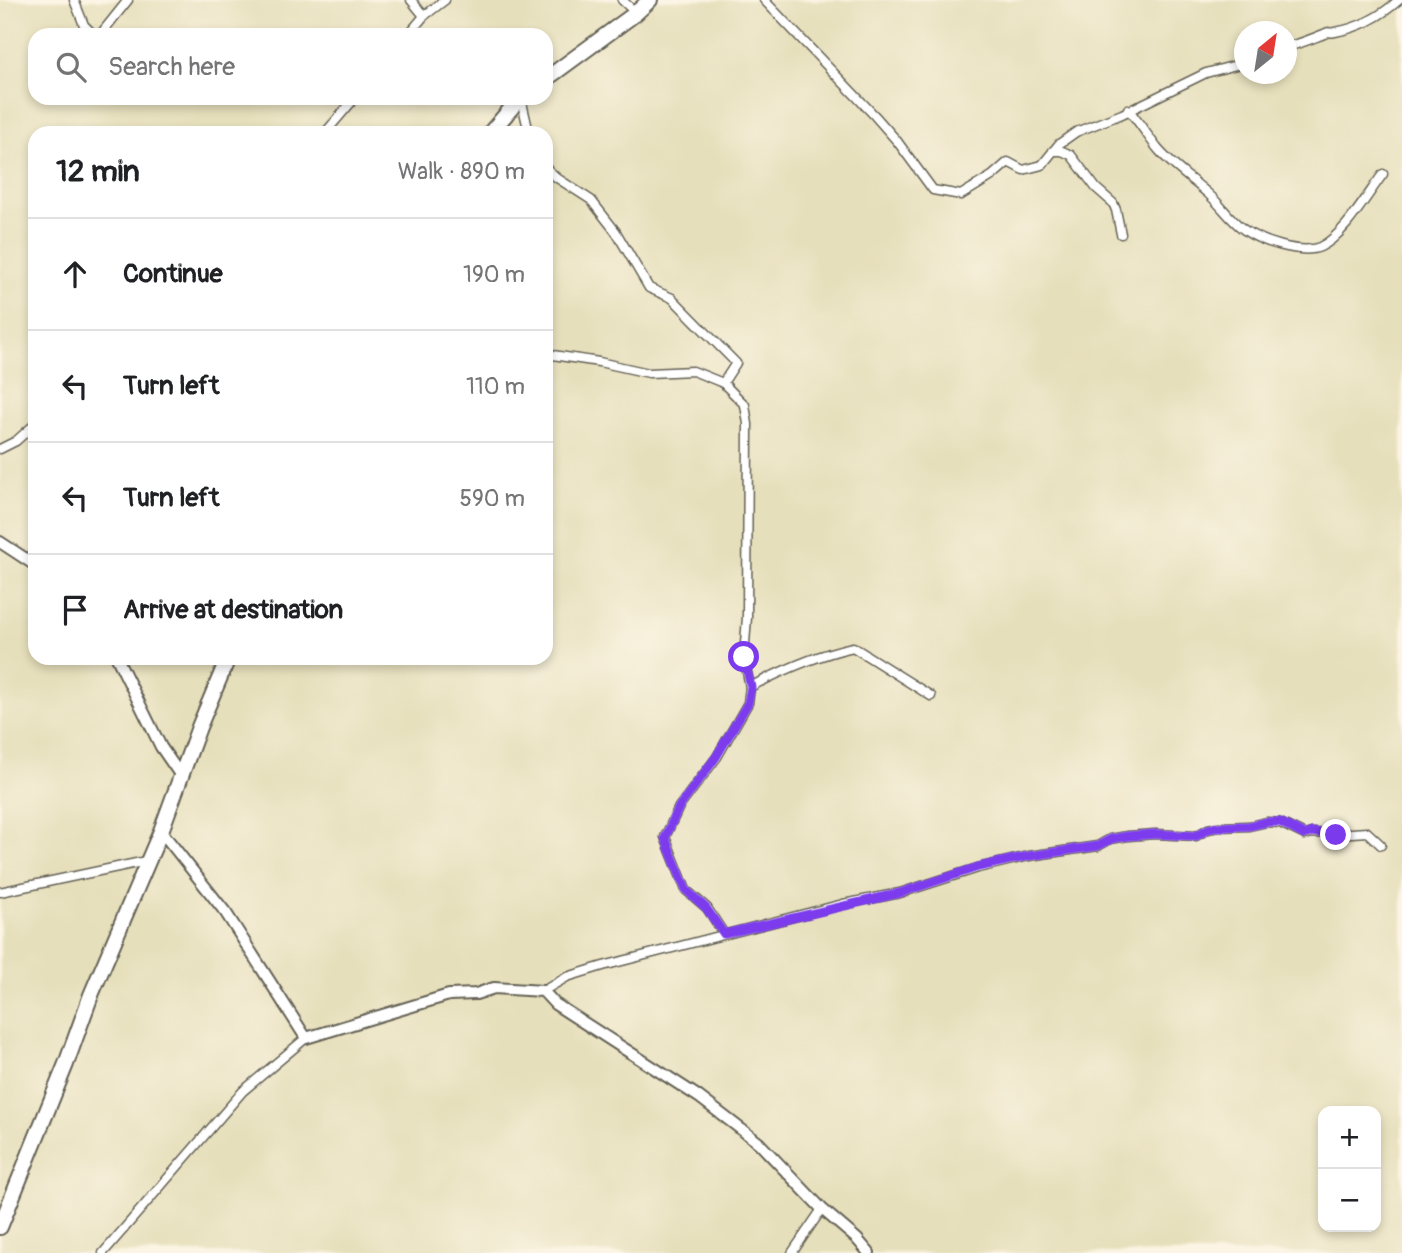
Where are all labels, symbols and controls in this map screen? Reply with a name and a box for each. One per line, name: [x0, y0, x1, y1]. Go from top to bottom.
north arrow: [1234, 21, 1297, 84]
search box: [28, 28, 553, 105]
icon: search: [52, 48, 90, 86]
text: Search here: [108, 51, 235, 83]
text: 12 min: [56, 153, 140, 190]
text: Walk · 890 m: [398, 157, 525, 186]
icon: ahead: [56, 255, 94, 293]
text: Continue: [123, 258, 223, 290]
text: 190 m: [463, 260, 525, 289]
icon: left: [56, 367, 94, 405]
text: Turn left: [123, 370, 219, 402]
text: 110 m: [466, 372, 525, 401]
icon: left: [56, 479, 94, 517]
text: Turn left: [123, 482, 219, 514]
text: 590 m: [460, 484, 525, 513]
icon: arrive: [56, 591, 94, 629]
text: Arrive at destination: [123, 594, 343, 626]
route start: [728, 641, 759, 672]
route end: [1320, 819, 1351, 850]
map controls: [1318, 1106, 1381, 1232]
button: +: [1318, 1106, 1381, 1169]
button: −: [1318, 1169, 1381, 1232]

